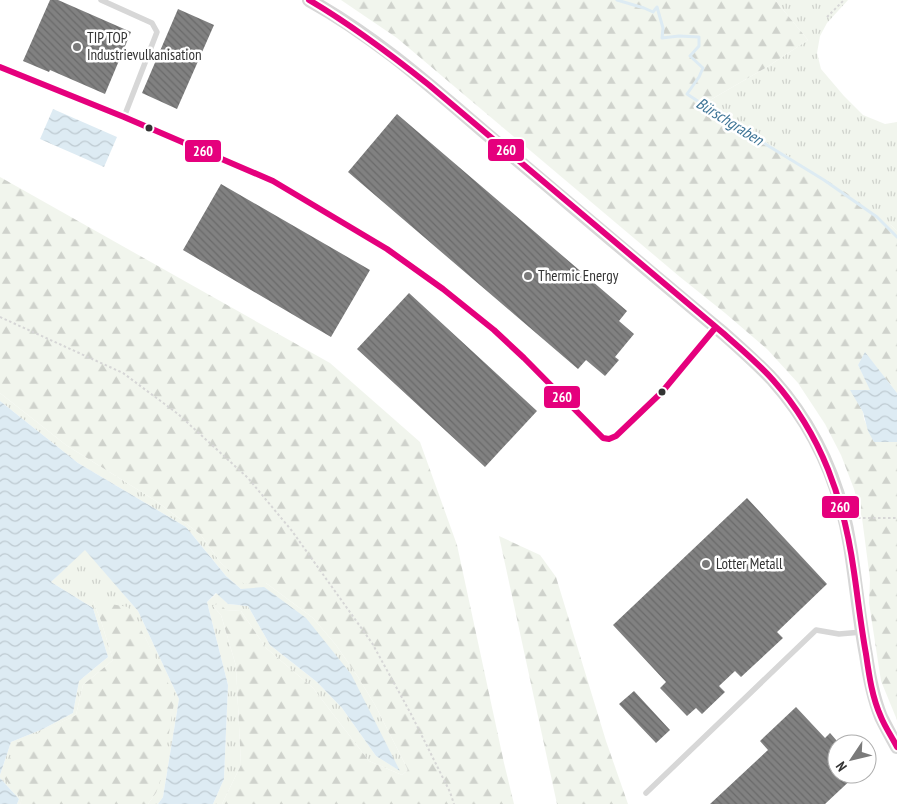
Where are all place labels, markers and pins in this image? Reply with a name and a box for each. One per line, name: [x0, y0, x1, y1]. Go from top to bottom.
place label: TIP TOP Industrievulkanisation: [87, 28, 202, 64]
marker: TIP TOP Industrievulkanisation: [71, 41, 83, 53]
unlabelled marker: [144, 123, 154, 133]
place label: Thermic Energy: [538, 266, 619, 285]
marker: Thermic Energy: [522, 270, 534, 282]
unlabelled marker: [657, 387, 667, 397]
place label: Lotter Metall: [716, 554, 783, 573]
marker: Lotter Metall: [700, 558, 712, 570]

